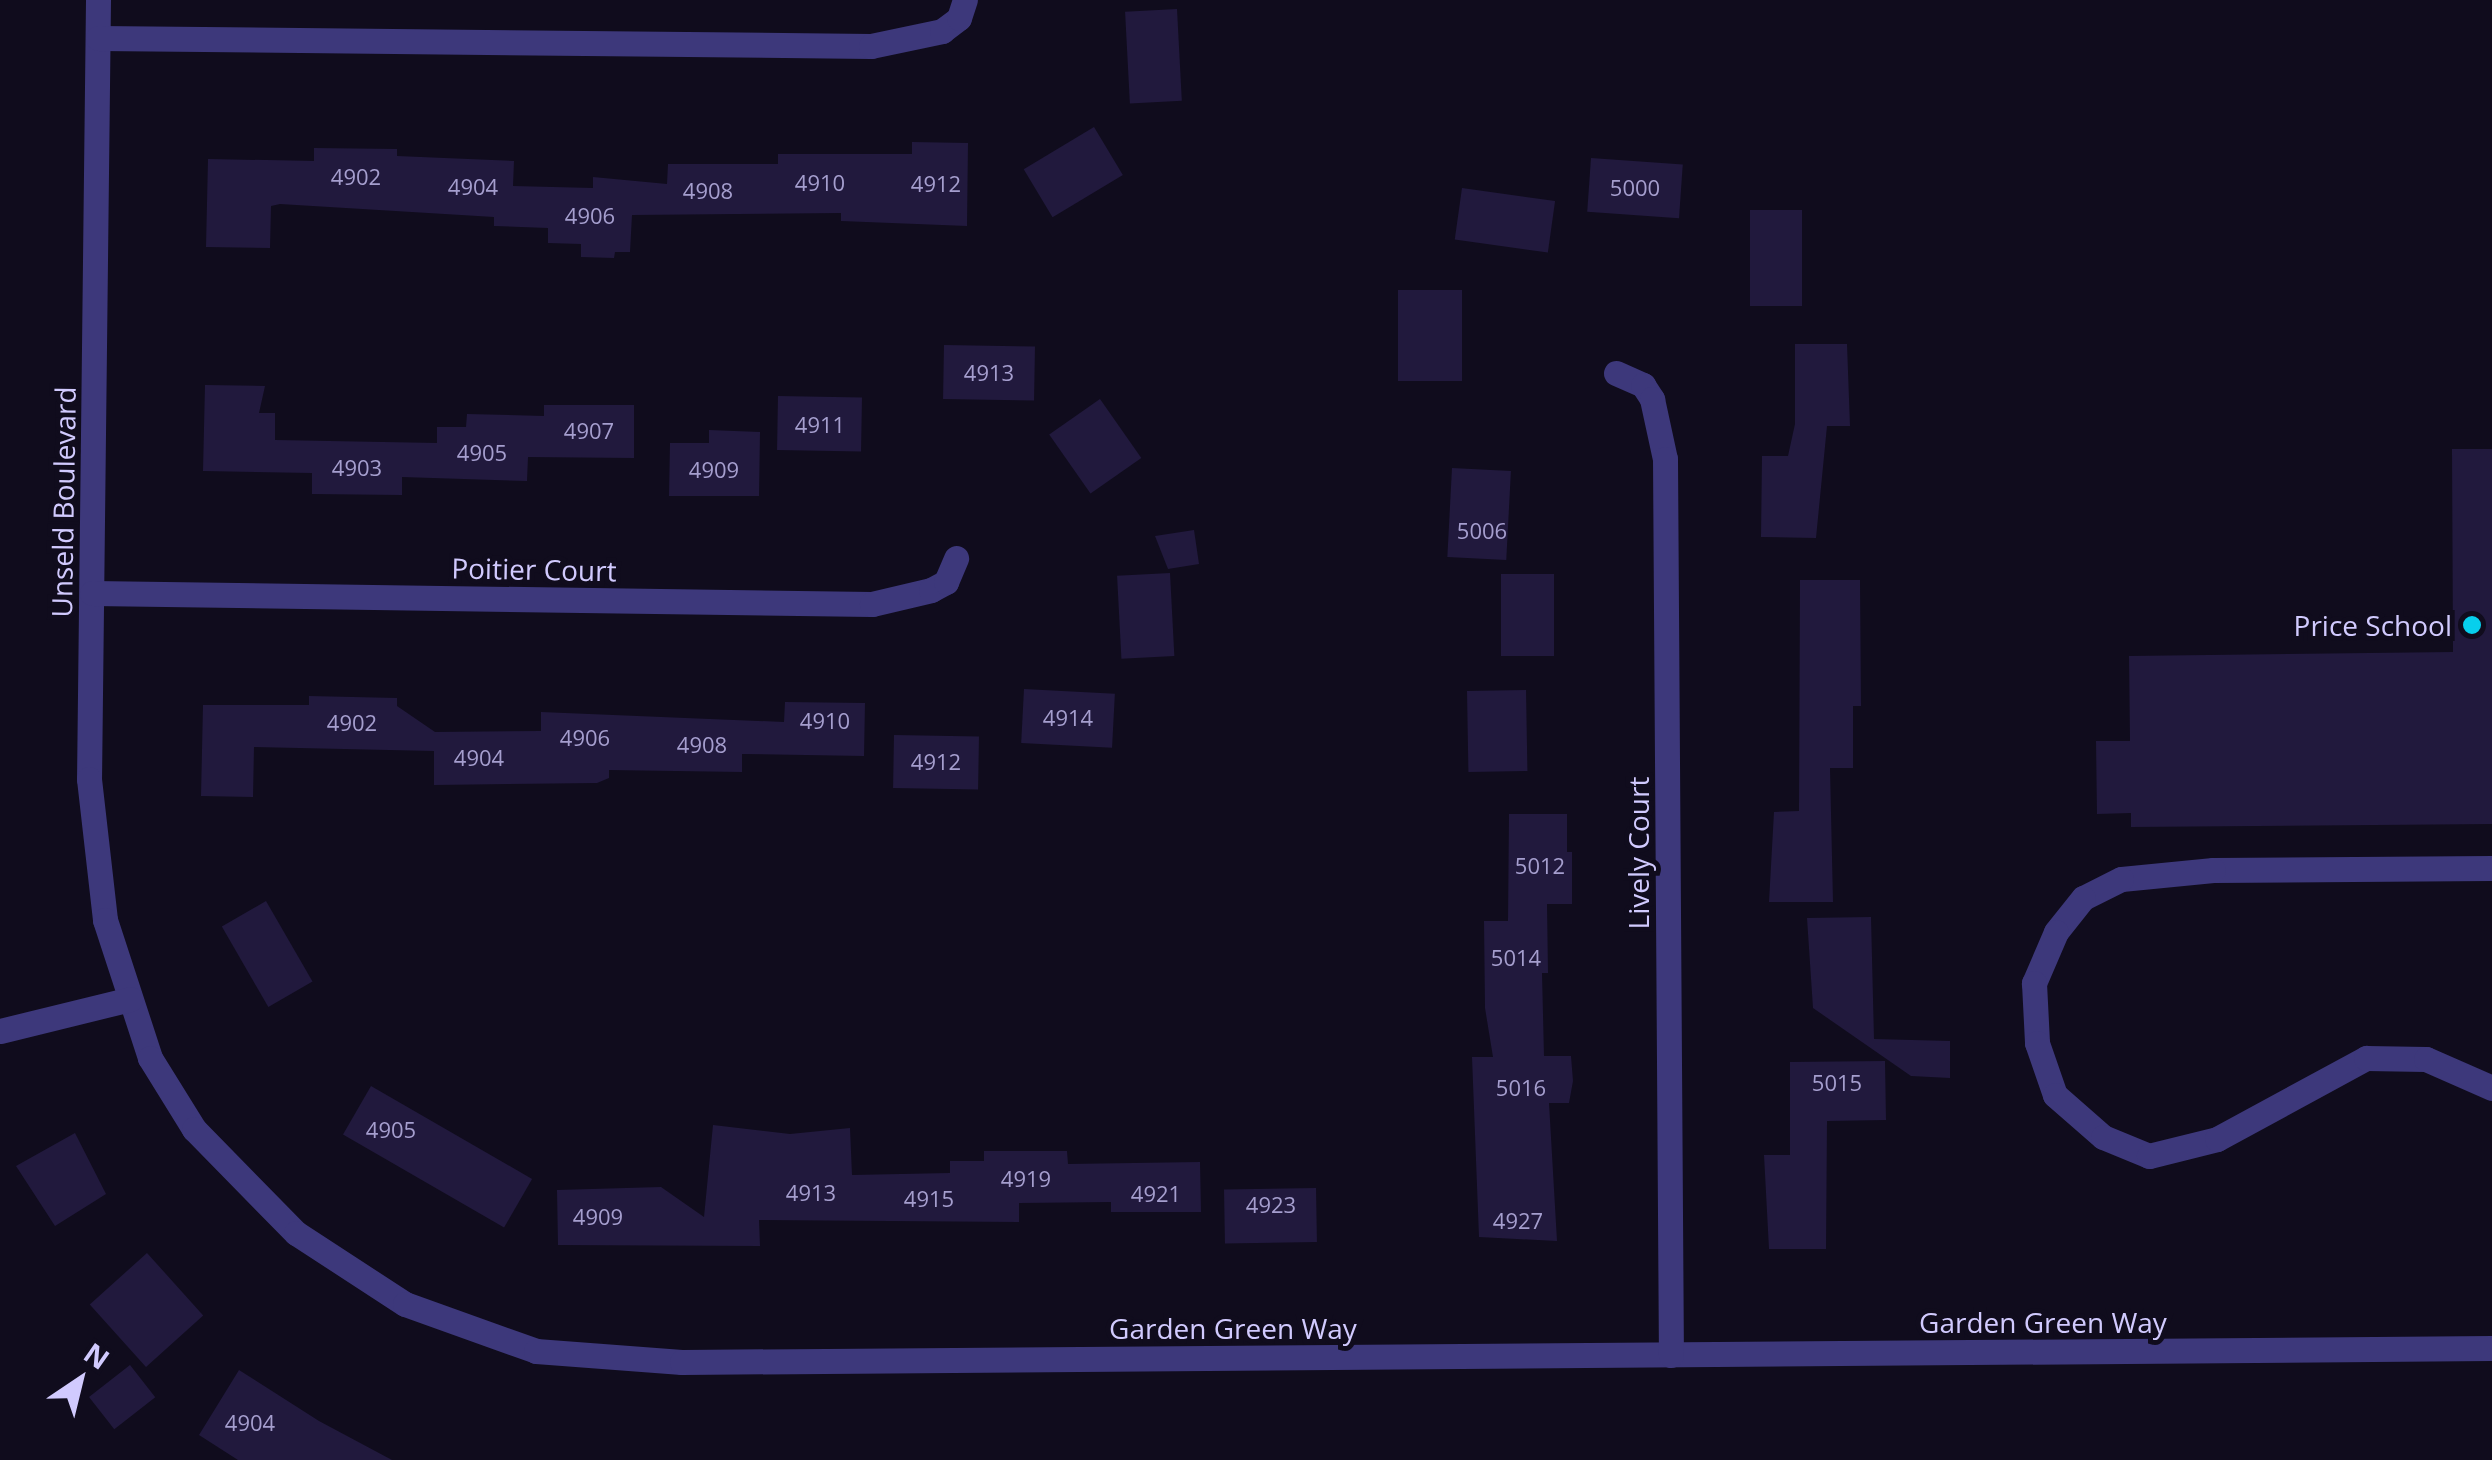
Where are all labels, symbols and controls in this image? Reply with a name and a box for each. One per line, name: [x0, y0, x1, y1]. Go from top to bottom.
house number: 4902: [331, 164, 381, 190]
house number: 4910: [795, 170, 845, 196]
house number: 4912: [911, 171, 961, 197]
house number: 4904: [448, 174, 498, 200]
house number: 5000: [1610, 175, 1660, 201]
house number: 4908: [683, 178, 733, 204]
house number: 4906: [565, 203, 615, 229]
house number: 4913: [964, 360, 1014, 386]
street label: Unseld Boulevard: [44, 386, 82, 618]
house number: 4911: [795, 412, 845, 438]
house number: 4907: [564, 418, 614, 444]
house number: 4905: [457, 440, 507, 466]
house number: 4903: [332, 455, 382, 481]
house number: 4909: [689, 457, 739, 483]
house number: 5006: [1457, 518, 1507, 544]
street label: Poitier Court: [451, 551, 617, 587]
place label: Price School: [2294, 608, 2452, 642]
marker: Price School: [2461, 614, 2483, 636]
house number: 4914: [1043, 705, 1093, 731]
house number: 4910: [800, 708, 850, 734]
house number: 4902: [327, 710, 377, 736]
house number: 4906: [560, 725, 610, 751]
house number: 4908: [677, 732, 727, 758]
house number: 4904: [454, 745, 504, 771]
house number: 4912: [911, 749, 961, 775]
street label: Lively Court: [1621, 777, 1655, 929]
house number: 5012: [1515, 853, 1565, 879]
house number: 5014: [1491, 945, 1541, 971]
house number: 5015: [1812, 1070, 1862, 1096]
house number: 5016: [1496, 1075, 1546, 1101]
house number: 4905: [366, 1117, 416, 1143]
house number: 4919: [1001, 1166, 1051, 1192]
house number: 4913: [786, 1180, 836, 1206]
house number: 4921: [1131, 1181, 1181, 1207]
house number: 4915: [904, 1186, 954, 1212]
house number: 4923: [1246, 1192, 1296, 1218]
house number: 4909: [573, 1204, 623, 1230]
house number: 4927: [1493, 1208, 1543, 1234]
street label: Garden Green Way: [1919, 1305, 2167, 1339]
street label: Garden Green Way: [1109, 1311, 1357, 1345]
north arrow: [30, 1330, 130, 1430]
text: N: [77, 1333, 117, 1378]
house number: 4904: [225, 1410, 275, 1436]

